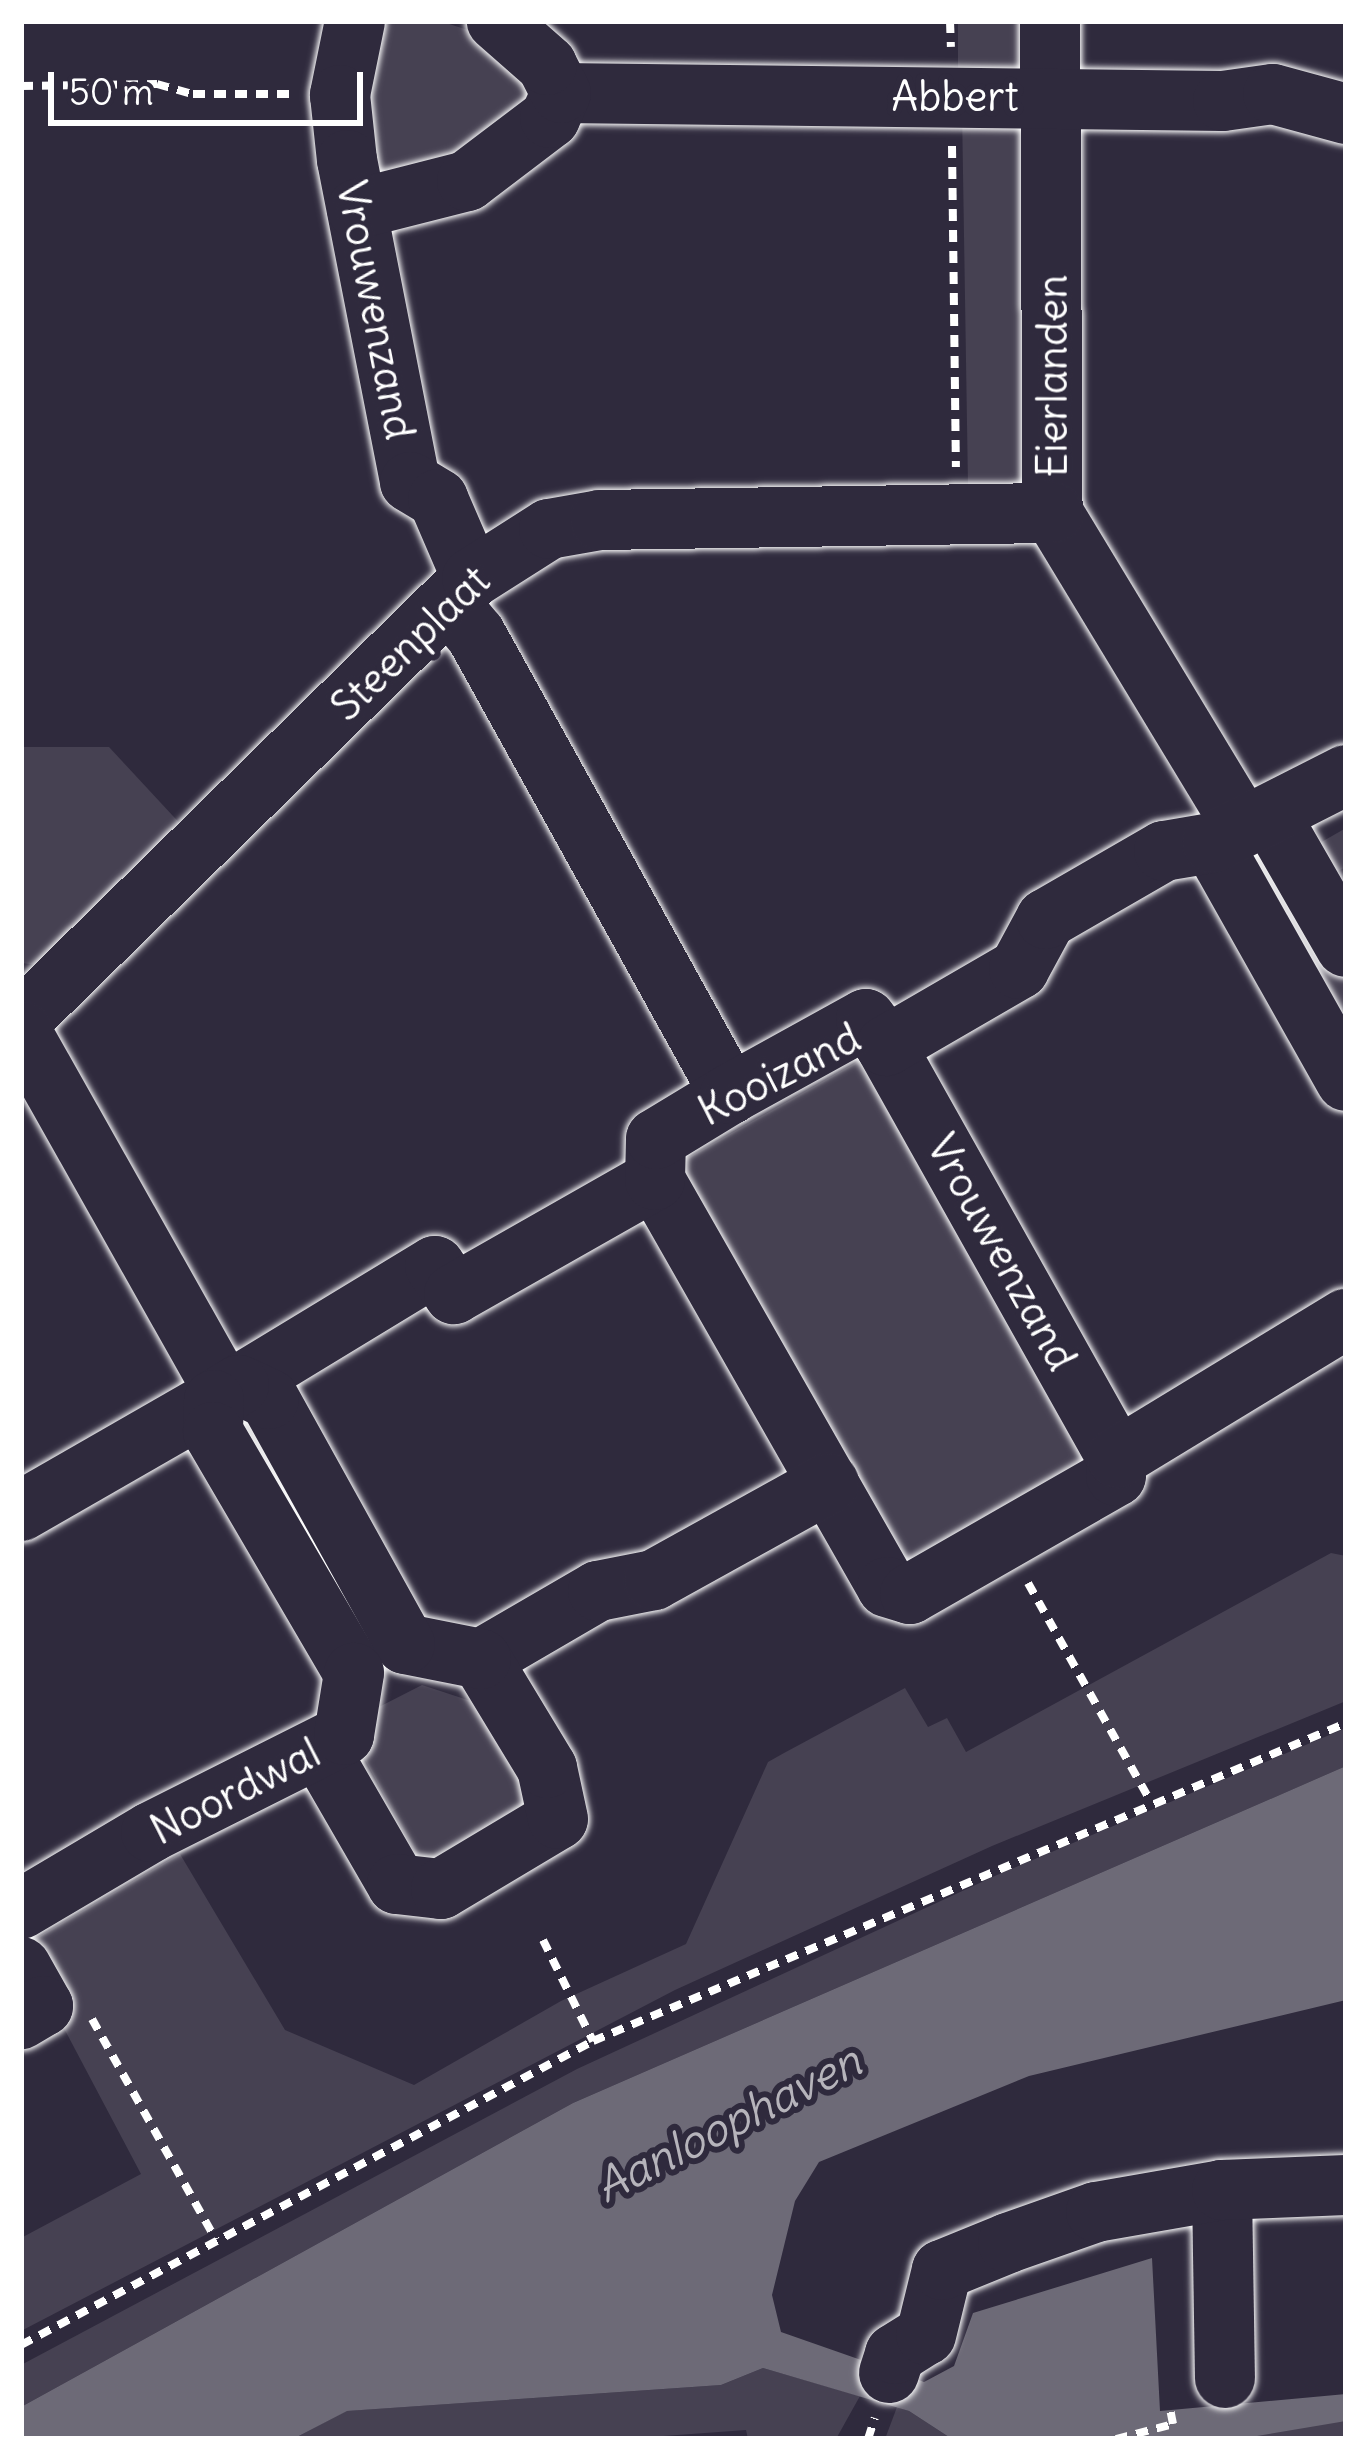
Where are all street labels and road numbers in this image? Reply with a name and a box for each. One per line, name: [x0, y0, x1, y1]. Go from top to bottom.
street label: Abbert: [891, 71, 1019, 121]
street label: Vrouwenzand: [326, 176, 426, 444]
street label: Eierlanden: [1027, 274, 1077, 478]
street label: Steenplaat: [320, 555, 500, 731]
street label: Kooizand: [690, 1012, 868, 1136]
street label: Vrouwenzand: [916, 1125, 1088, 1379]
street label: Noordwal: [142, 1727, 328, 1855]

